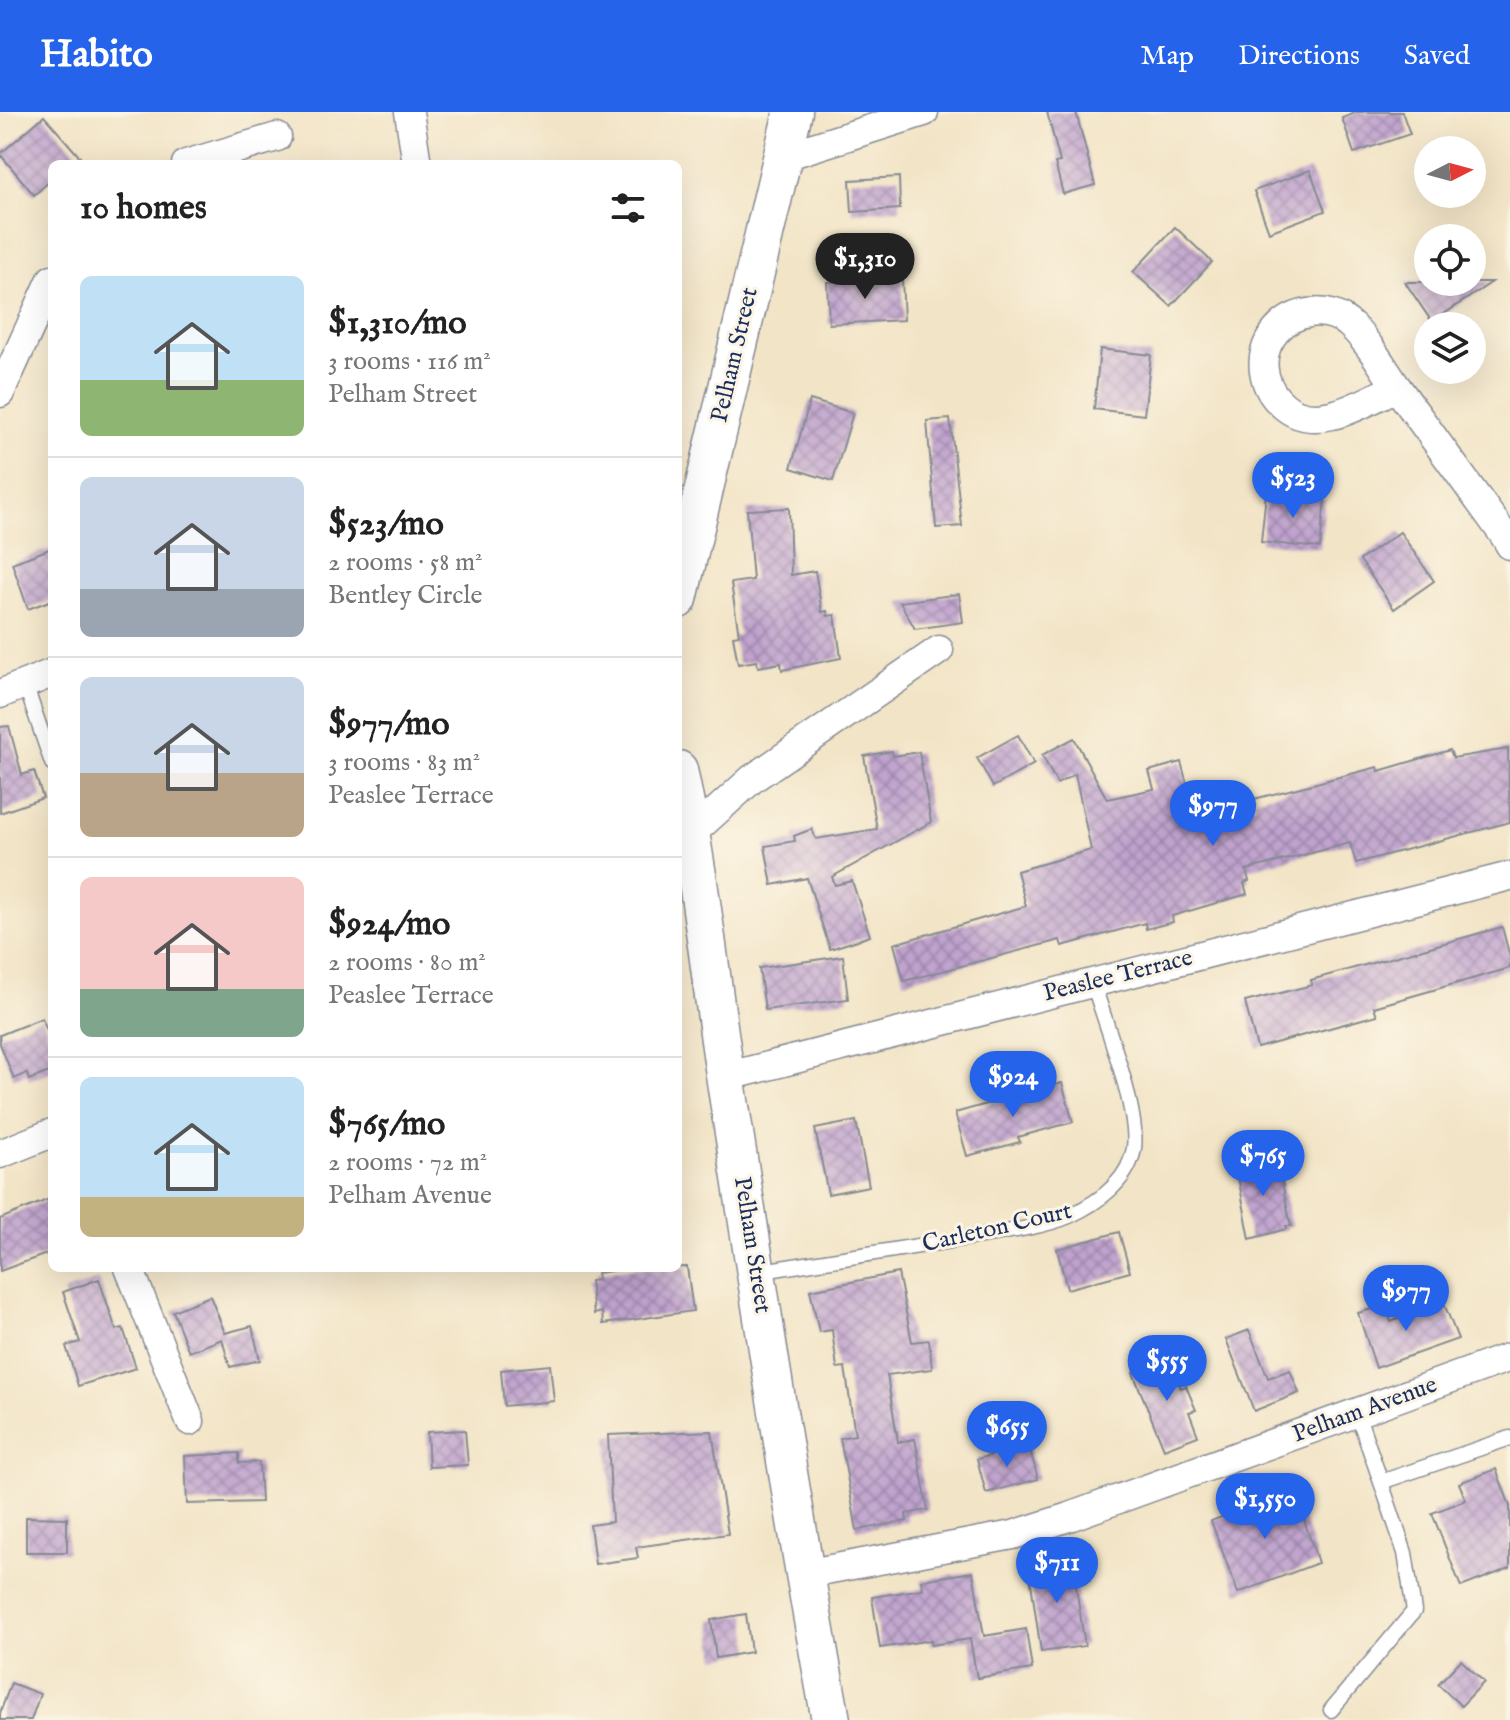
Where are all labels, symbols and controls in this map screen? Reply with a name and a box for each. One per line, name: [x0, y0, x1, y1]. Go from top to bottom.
text: Habito: [40, 32, 153, 80]
text: Map: [1140, 39, 1194, 74]
text: Directions: [1238, 39, 1360, 74]
text: Saved: [1404, 39, 1470, 74]
north arrow: [1414, 136, 1486, 208]
map controls: [1414, 136, 1486, 384]
icon: filters: [606, 186, 650, 230]
text: 10 homes: [80, 187, 207, 230]
button: locate: [1414, 224, 1486, 296]
pin: $1,310: [800, 233, 930, 301]
text: $1,310: [833, 242, 897, 275]
street label: Pelham Street: [704, 284, 766, 426]
text: $1,310/mo: [328, 302, 467, 345]
icon: home: [144, 308, 240, 404]
button: layers: [1414, 312, 1486, 384]
text: 3 rooms · 116 m²: [328, 345, 491, 378]
text: Pelham Street: [328, 378, 477, 411]
pin: $523: [1246, 452, 1340, 520]
text: $523: [1270, 461, 1316, 494]
text: $523/mo: [328, 503, 444, 546]
icon: home: [144, 509, 240, 605]
text: 2 rooms · 58 m²: [328, 546, 482, 579]
text: Bentley Circle: [328, 579, 482, 612]
text: $977/mo: [328, 703, 450, 746]
icon: home: [144, 709, 240, 805]
text: 3 rooms · 83 m²: [328, 746, 480, 779]
text: Peaslee Terrace: [328, 779, 494, 812]
pin: $977: [1166, 780, 1260, 848]
text: $977: [1188, 789, 1238, 822]
text: $924/mo: [328, 903, 450, 946]
icon: home: [144, 909, 240, 1005]
street label: Peaslee Terrace: [1040, 942, 1196, 1010]
text: 2 rooms · 80 m²: [328, 946, 486, 979]
text: Peaslee Terrace: [328, 979, 494, 1012]
pin: $924: [966, 1051, 1060, 1119]
text: $924: [988, 1060, 1038, 1093]
text: $765/mo: [328, 1103, 445, 1146]
icon: home: [144, 1109, 240, 1205]
pin: $765: [1216, 1130, 1310, 1198]
text: $765: [1240, 1139, 1286, 1172]
text: 2 rooms · 72 m²: [328, 1146, 487, 1179]
street label: Pelham Street: [726, 1175, 778, 1315]
text: Pelham Avenue: [328, 1179, 492, 1212]
street label: Carleton Court: [919, 1196, 1075, 1260]
pin: $977: [1359, 1265, 1453, 1333]
text: $977: [1381, 1274, 1431, 1307]
pin: $555: [1120, 1335, 1214, 1403]
text: $555: [1146, 1344, 1188, 1377]
street label: Pelham Avenue: [1289, 1370, 1441, 1450]
pin: $655: [960, 1401, 1054, 1469]
text: $655: [985, 1410, 1029, 1443]
pin: $1,550: [1200, 1473, 1330, 1541]
text: $1,550: [1234, 1482, 1296, 1515]
pin: $711: [1010, 1537, 1104, 1605]
text: $711: [1034, 1546, 1080, 1579]

